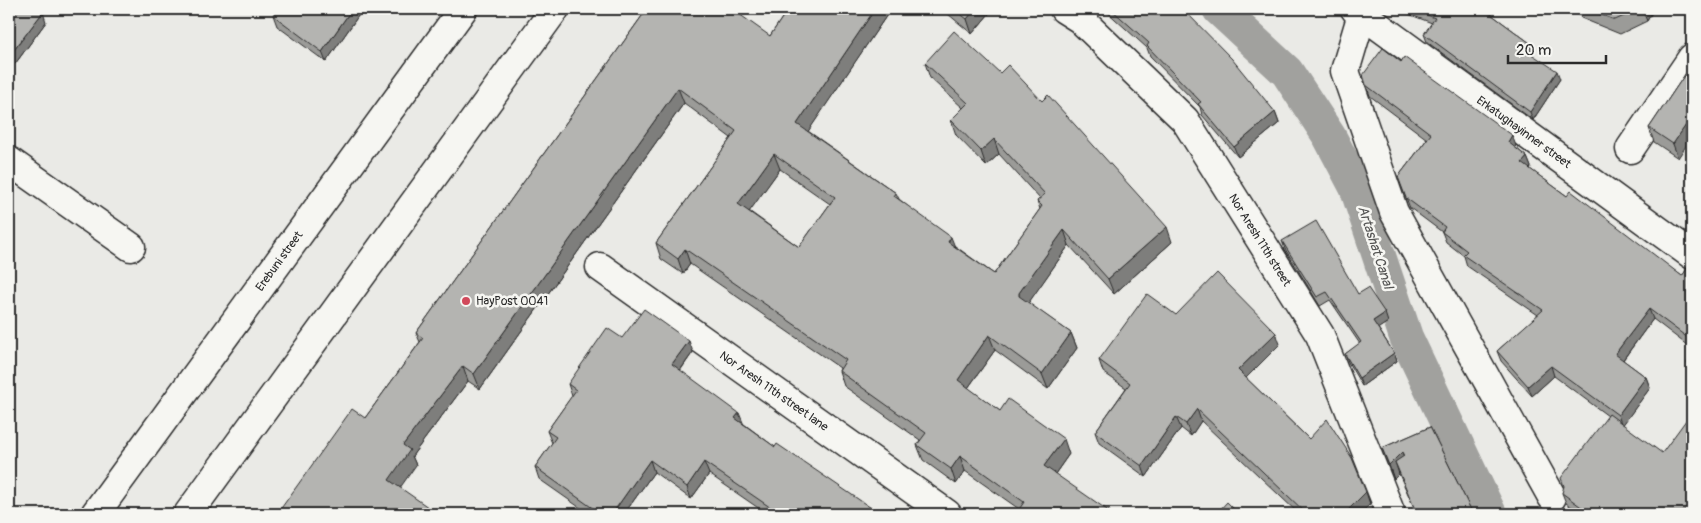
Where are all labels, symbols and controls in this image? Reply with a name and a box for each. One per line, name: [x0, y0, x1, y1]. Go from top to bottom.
scale bar: [1508, 32, 1606, 64]
text: 20 m: [1516, 41, 1551, 60]
street label: Erkatughayinner street: [1473, 93, 1574, 172]
street label: Nor Aresh 11th street: [1225, 191, 1294, 289]
water label: Artashat Canal: [1354, 203, 1397, 292]
street label: Erebuni street: [253, 228, 306, 294]
place label: HayPost 0041: [476, 294, 548, 309]
marker: HayPost 0041: [460, 295, 472, 307]
street label: Nor Aresh 11th street lane: [716, 348, 831, 435]

